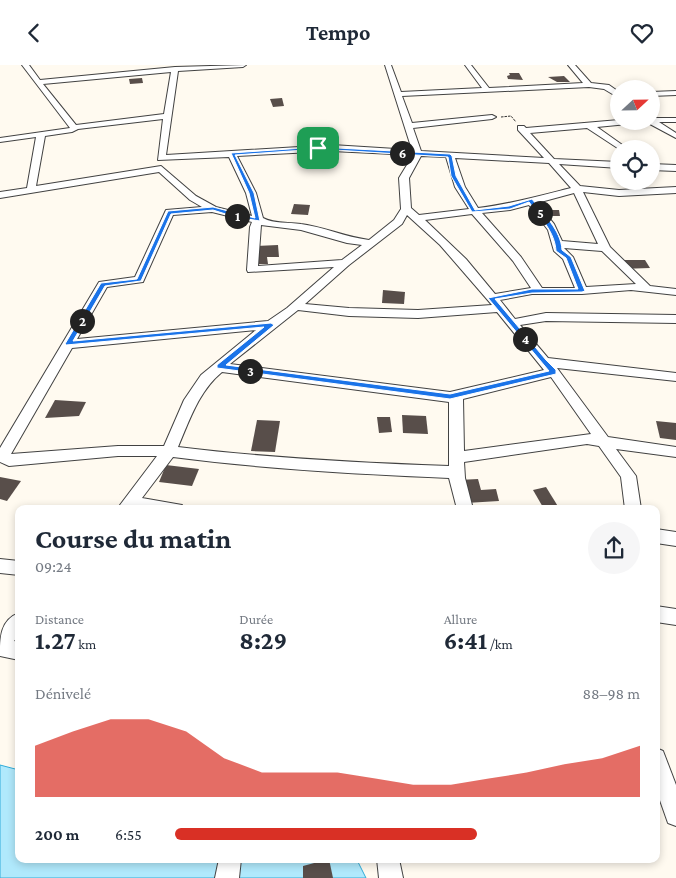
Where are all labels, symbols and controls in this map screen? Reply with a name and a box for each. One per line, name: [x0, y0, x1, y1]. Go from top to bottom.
icon: back: [20, 19, 48, 47]
icon: heart: [628, 19, 656, 47]
text: Tempo: [306, 20, 370, 45]
north arrow: [610, 80, 660, 130]
map controls: [610, 80, 660, 190]
pin: [297, 127, 339, 169]
icon: arrive: [304, 134, 332, 162]
button: locate: [610, 140, 660, 190]
pin: 6: [390, 141, 414, 165]
text: 6: [399, 145, 406, 161]
pin: 5: [528, 201, 552, 225]
pin: 1: [224, 203, 250, 229]
text: 5: [537, 205, 544, 221]
text: 1: [235, 208, 240, 224]
pin: 2: [70, 309, 94, 333]
text: 2: [79, 313, 86, 329]
pin: 4: [512, 327, 538, 351]
text: 4: [522, 331, 529, 347]
pin: 3: [238, 359, 262, 383]
text: 3: [247, 363, 254, 379]
button: share: [588, 522, 640, 574]
text: Course du matin: [35, 523, 231, 554]
text: 09:24: [35, 558, 72, 575]
text: Distance: [35, 611, 84, 627]
text: Durée: [239, 611, 273, 627]
text: Allure: [444, 611, 477, 627]
text: 1.27: [35, 627, 76, 654]
text: 8:29: [239, 627, 287, 654]
text: 6:41: [444, 627, 487, 654]
text: km: [76, 636, 96, 652]
text: /km: [487, 636, 513, 652]
text: Dénivelé: [35, 685, 91, 702]
text: 88–98 m: [582, 685, 640, 702]
text: 200 m: [35, 826, 79, 843]
text: 6:55: [115, 826, 142, 843]

